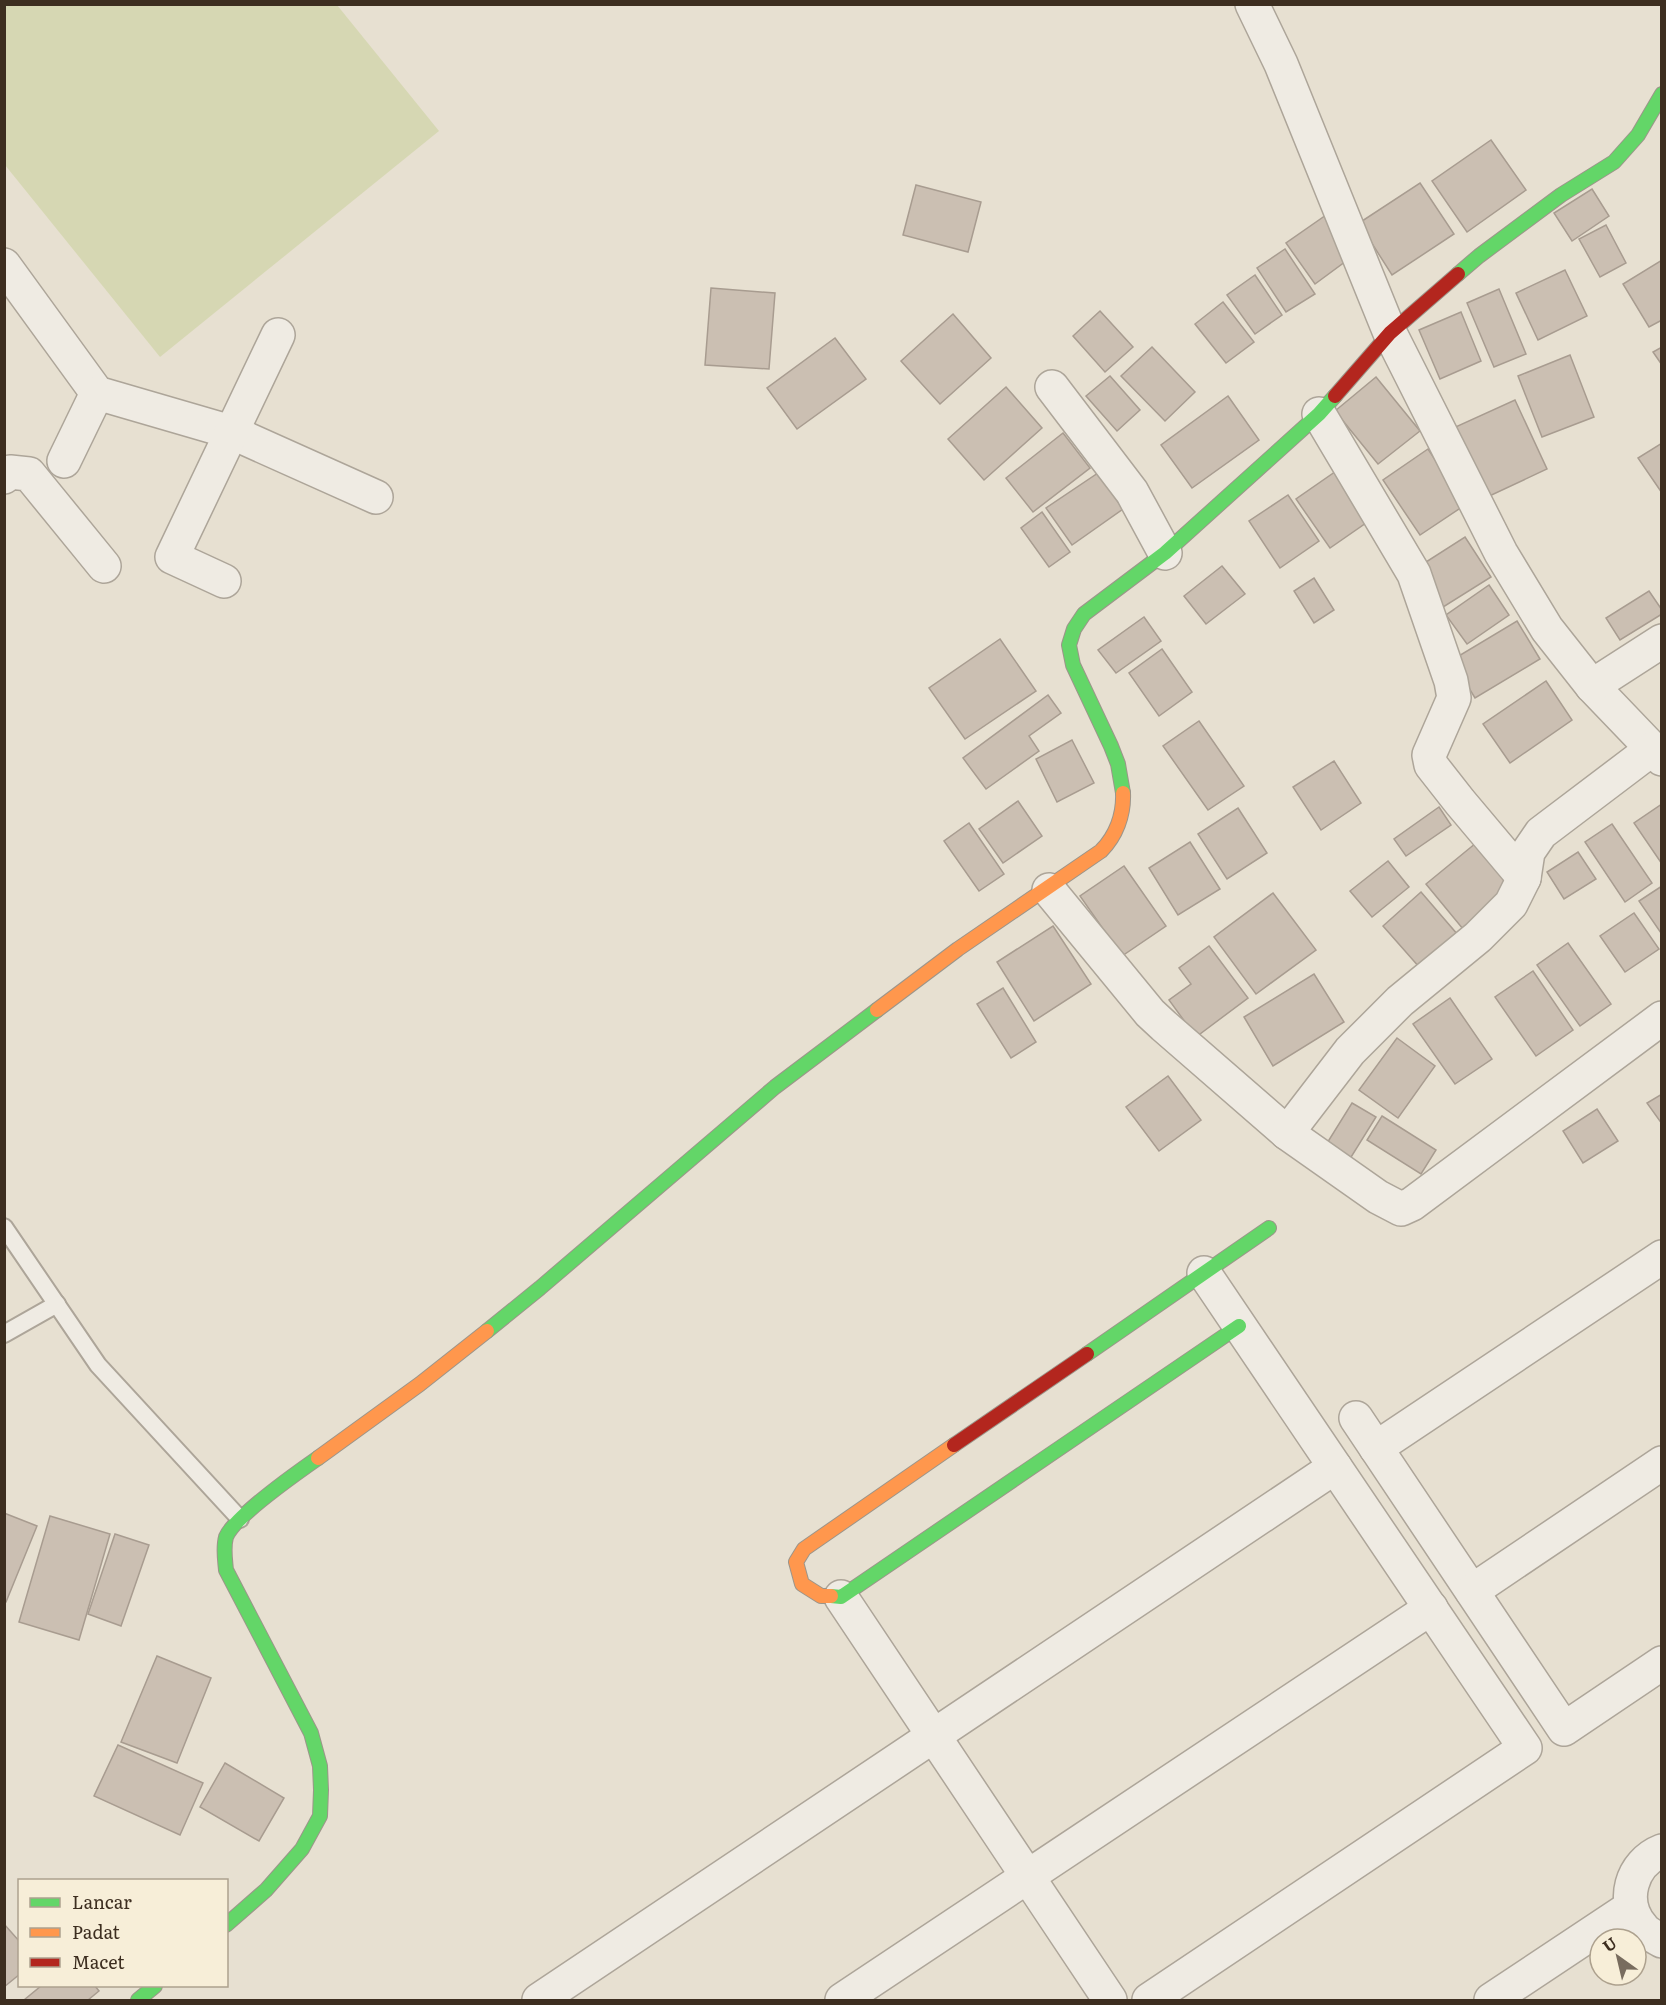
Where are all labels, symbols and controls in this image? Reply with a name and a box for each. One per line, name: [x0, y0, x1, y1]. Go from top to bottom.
legend: [18, 1879, 228, 1987]
text: Lancar: [72, 1888, 132, 1915]
text: Padat: [72, 1918, 121, 1945]
north arrow: [1588, 1927, 1648, 1987]
text: U: [1597, 1930, 1621, 1957]
text: Macet: [72, 1948, 125, 1975]

